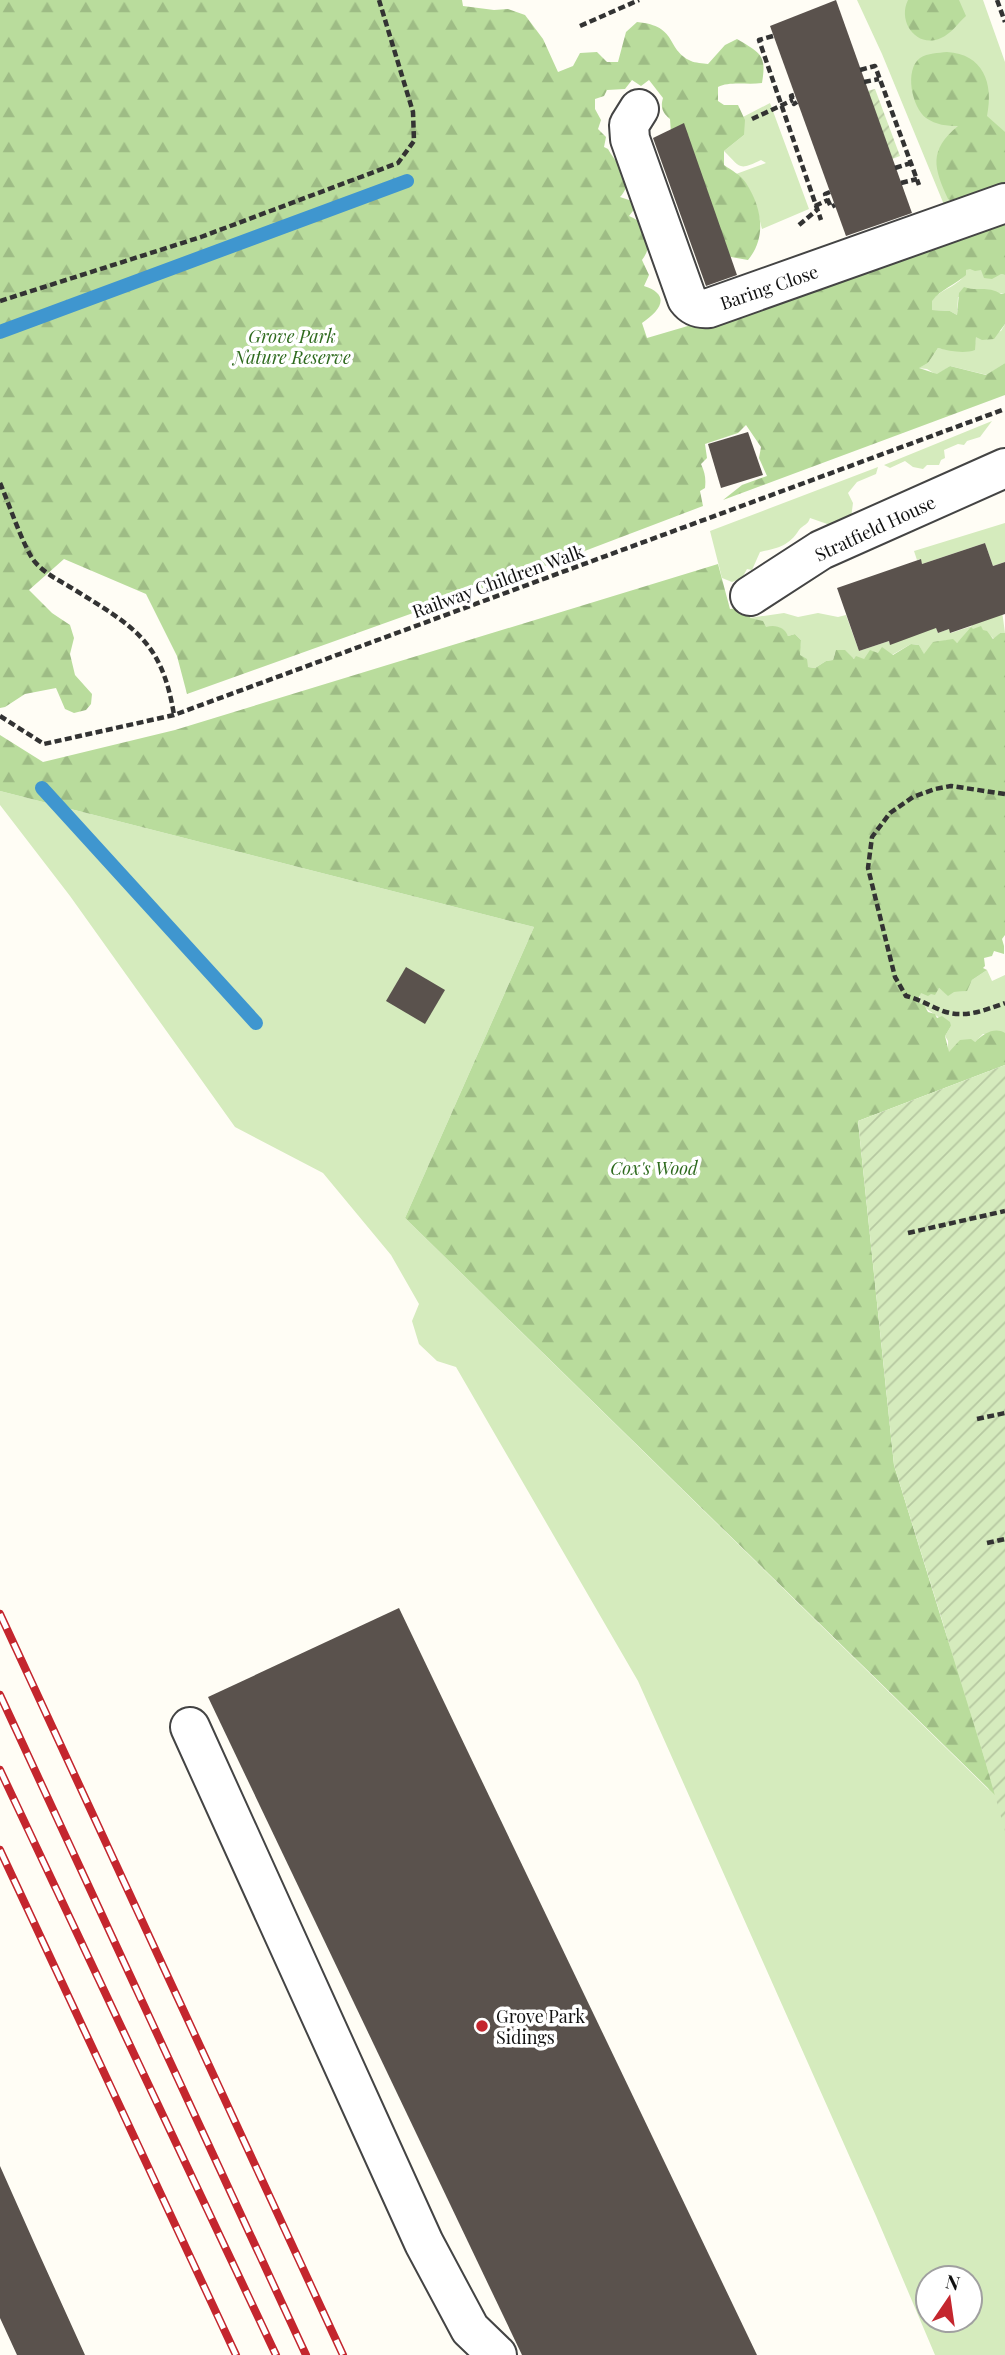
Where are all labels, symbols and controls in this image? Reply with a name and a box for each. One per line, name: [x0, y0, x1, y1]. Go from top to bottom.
street label: Baring Close: [717, 259, 821, 315]
park label: Grove Park Nature Reserve: [231, 324, 351, 369]
street label: Stratfield House: [811, 490, 939, 566]
street label: Railway Children Walk: [409, 539, 587, 623]
park label: Cox's Wood: [610, 1156, 699, 1180]
place label: Grove Park Sidings: [496, 2004, 585, 2049]
marker: Grove Park Sidings: [474, 2018, 490, 2034]
north arrow: [914, 2264, 984, 2334]
text: N: [943, 2267, 963, 2296]

